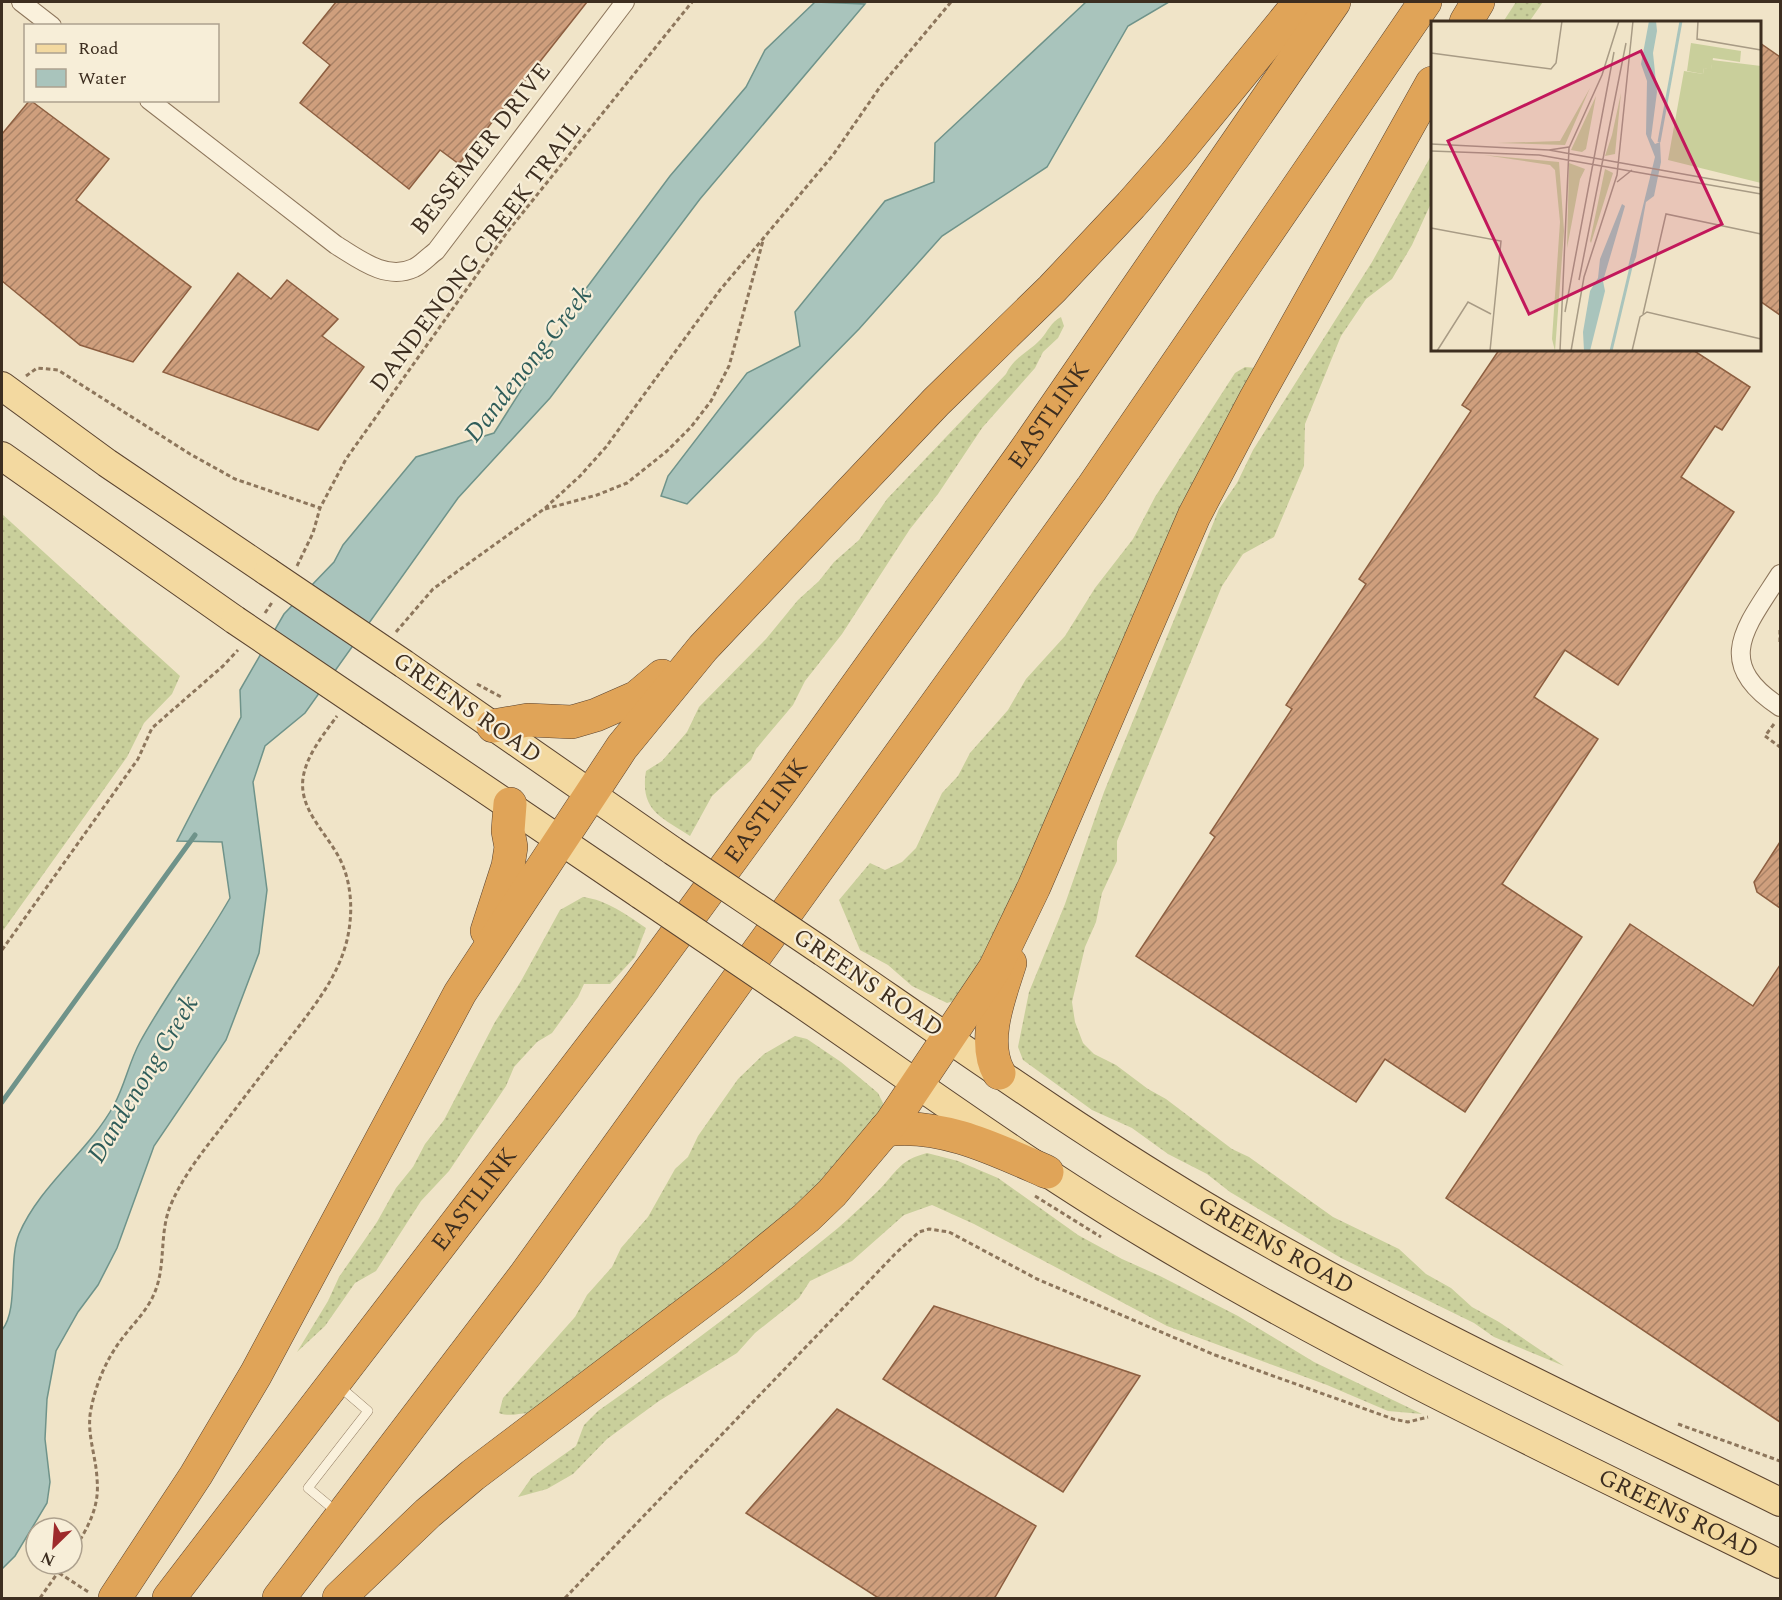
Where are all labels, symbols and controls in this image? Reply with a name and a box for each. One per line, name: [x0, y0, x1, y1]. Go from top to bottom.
inset map: [1431, 21, 1761, 351]
legend: [24, 24, 219, 102]
text: Road: [78, 35, 119, 62]
street label: BESSEMER DRIVE: [402, 55, 560, 243]
text: Water: [78, 65, 126, 92]
street label: DANDENONG CREEK TRAIL: [361, 112, 591, 400]
water label: Dandenong Creek: [454, 277, 602, 451]
street label: EASTLINK: [999, 355, 1099, 477]
street label: GREENS ROAD: [385, 643, 549, 773]
street label: EASTLINK: [716, 751, 817, 872]
street label: GREENS ROAD: [786, 919, 950, 1047]
water label: Dandenong Creek: [77, 987, 209, 1171]
street label: EASTLINK: [423, 1140, 526, 1259]
street label: GREENS ROAD: [1191, 1187, 1360, 1304]
street label: GREENS ROAD: [1592, 1460, 1765, 1569]
north arrow: [24, 1516, 84, 1576]
text: N: [37, 1545, 59, 1572]

